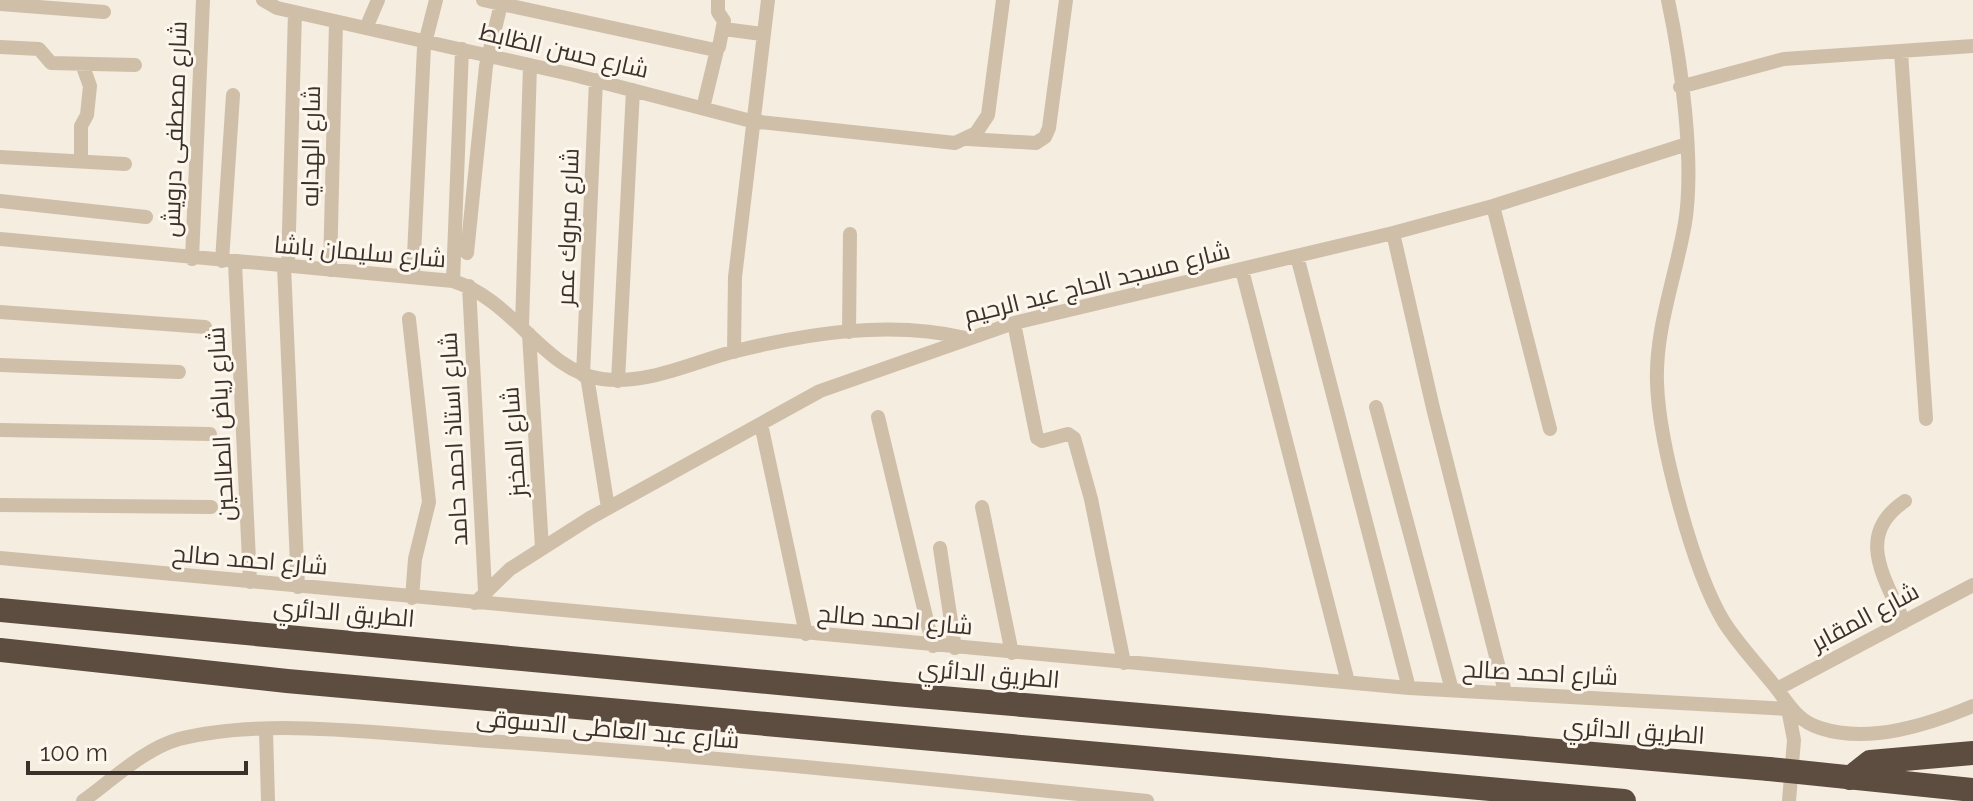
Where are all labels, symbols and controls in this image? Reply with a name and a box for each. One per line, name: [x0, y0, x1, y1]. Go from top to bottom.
street label: شارع حسن الظابط: [476, 17, 652, 86]
street label: شارع مصطفى درويش: [156, 20, 195, 238]
street label: شارع الهدايه: [295, 85, 328, 207]
street label: شارع مبروك عمر: [550, 148, 587, 308]
street label: شارع سليمان باشا: [273, 230, 447, 275]
street label: شارع مسجد الحاج عبد الرحيم: [961, 235, 1234, 332]
street label: شارع رياض الصالحين: [201, 326, 242, 522]
street label: شارع استاذ احمد حامد: [433, 331, 476, 547]
street label: شارع المخبز: [495, 386, 534, 500]
street label: شارع احمد صالح: [171, 538, 329, 583]
street label: شارع المقابر: [1804, 576, 1925, 660]
street label: الطريق الدائري: [272, 592, 416, 637]
street label: شارع احمد صالح: [816, 598, 974, 643]
street label: الطريق الدائري: [917, 653, 1061, 698]
street label: شارع احمد صالح: [1461, 654, 1619, 693]
street label: شارع عبد العاطى الدسوقى: [475, 703, 741, 756]
street label: الطريق الدائري: [1562, 711, 1706, 754]
scale bar: [28, 725, 246, 775]
text: 100 m: [40, 738, 108, 767]

